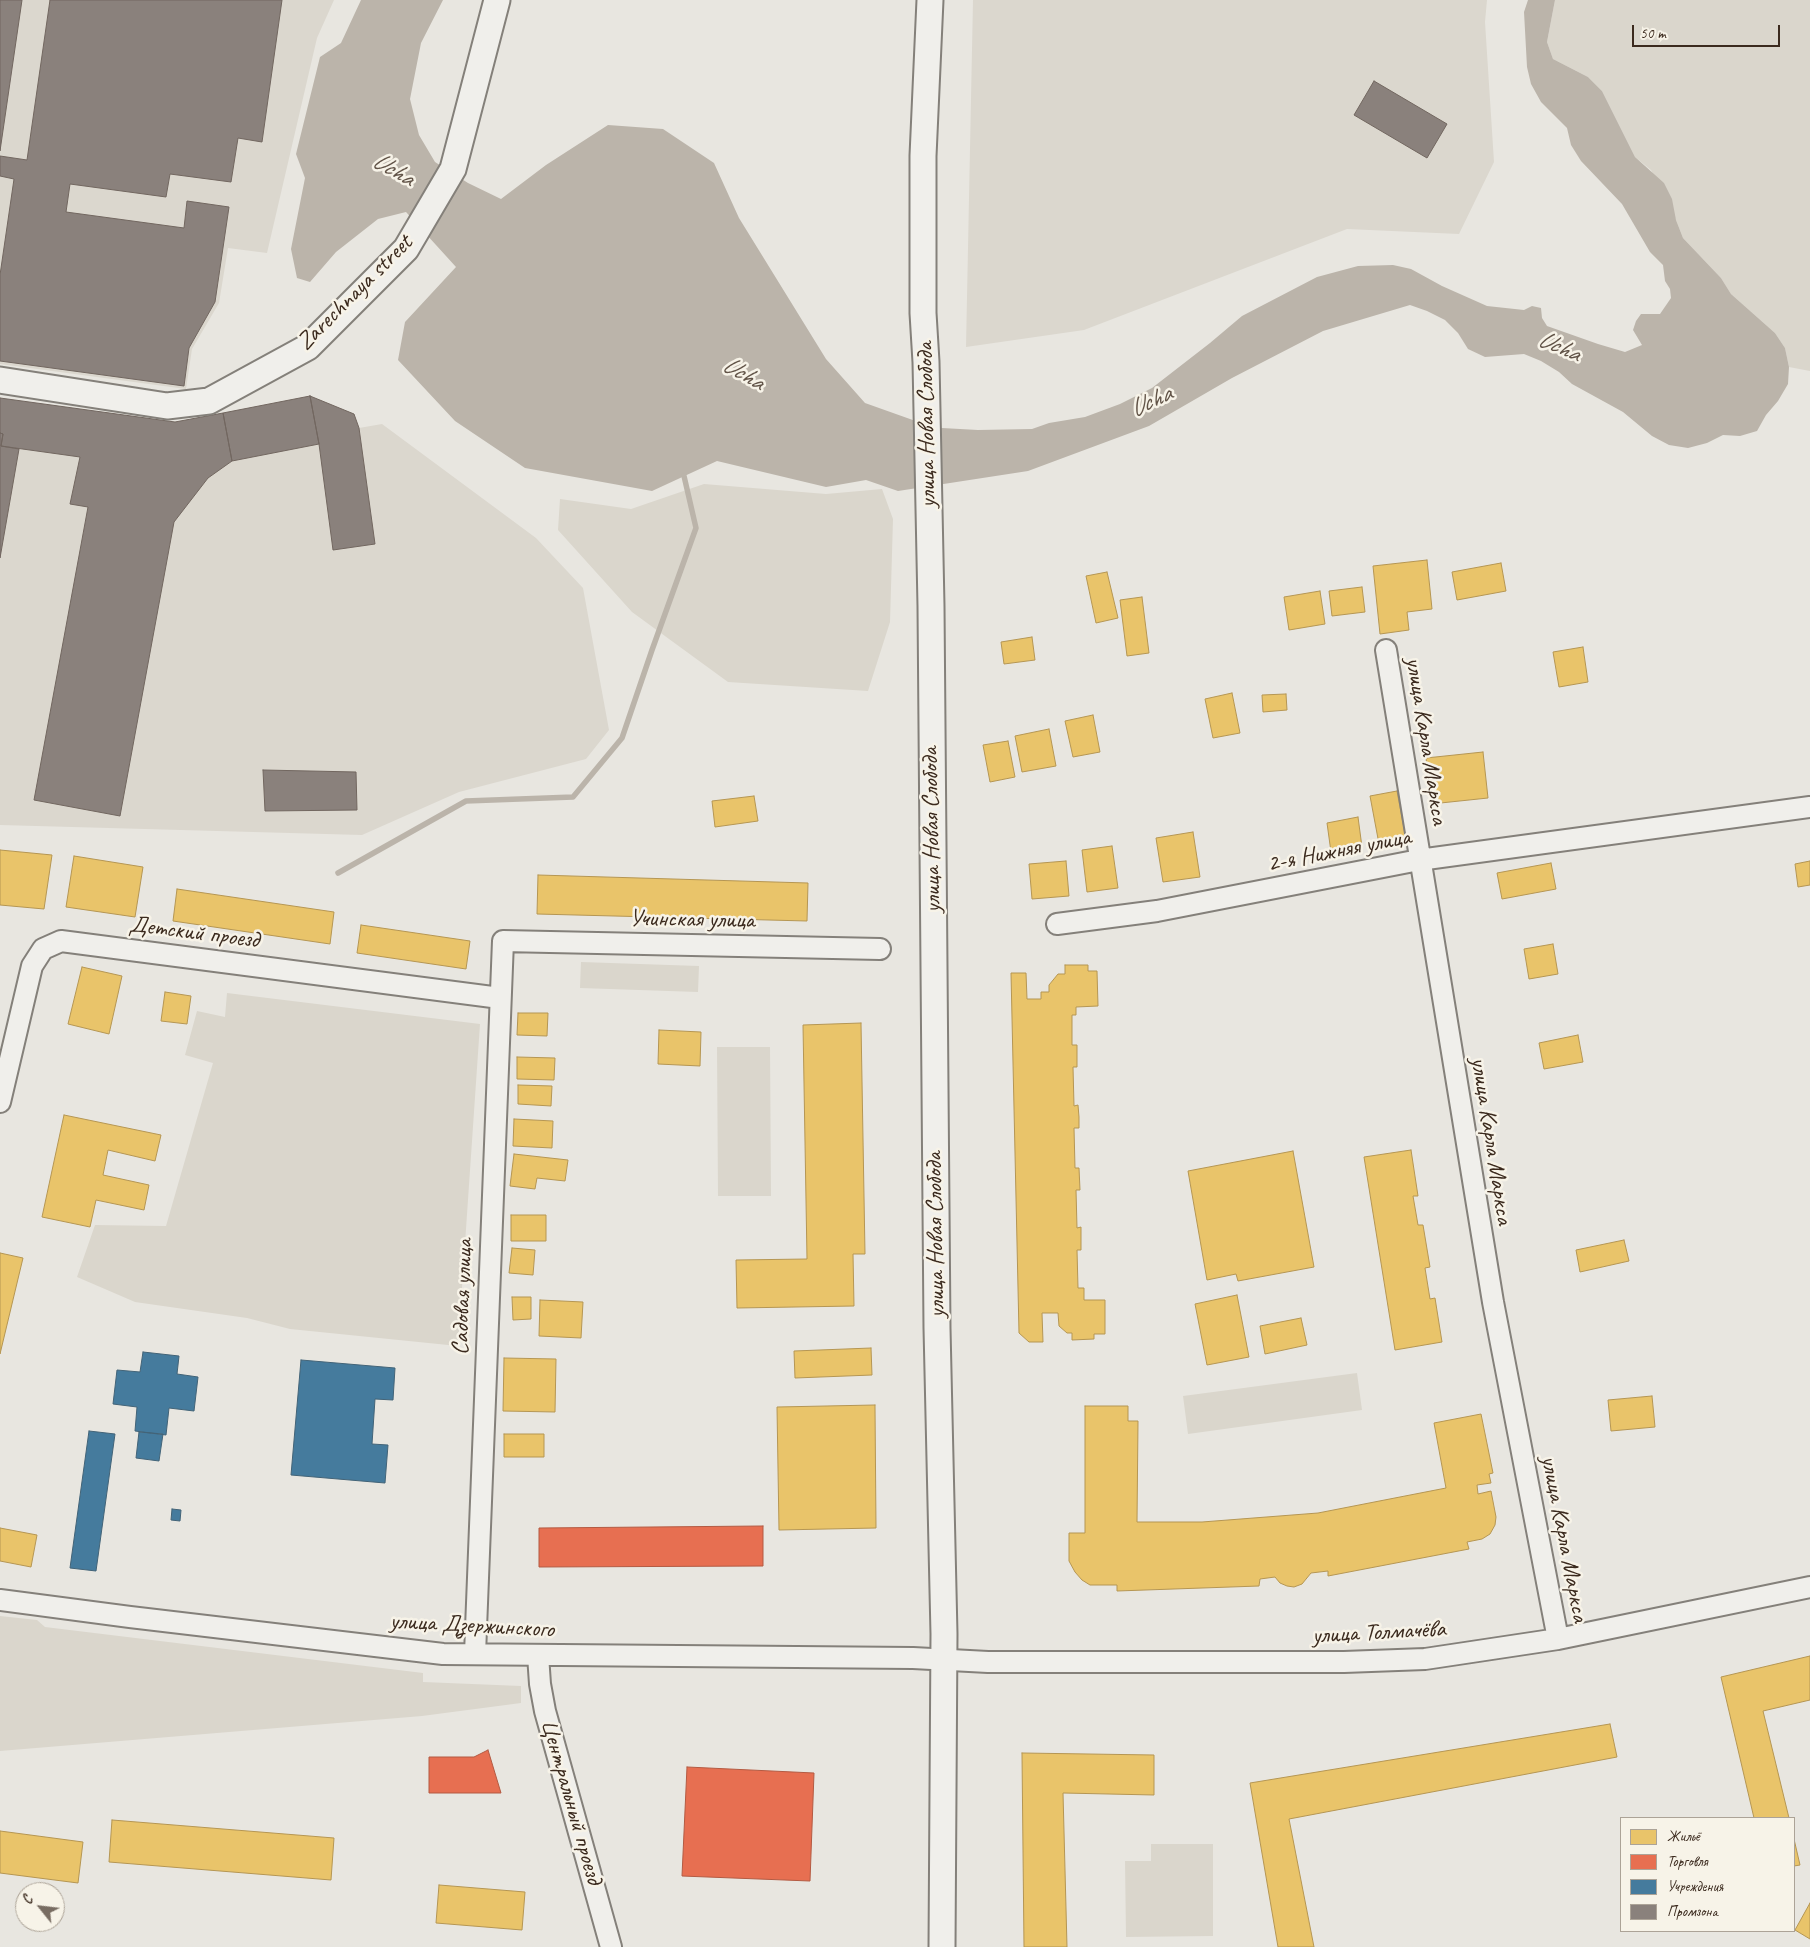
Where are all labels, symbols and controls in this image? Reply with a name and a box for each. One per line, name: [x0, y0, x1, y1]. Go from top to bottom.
scale bar: [1635, 15, 1782, 47]
text: 50 m: [1640, 24, 1666, 43]
water label: Ucha: [367, 146, 419, 194]
street label: Zarechnaya street: [291, 229, 419, 357]
water label: Ucha: [1533, 325, 1585, 369]
street label: улица Новая Слобода: [911, 342, 943, 508]
water label: Ucha: [717, 350, 769, 398]
water label: Ucha: [1125, 379, 1177, 425]
street label: улица Карла Маркса: [1399, 655, 1453, 827]
street label: улица Новая Слобода: [916, 747, 948, 913]
street label: 2-я Нижняя улица: [1265, 823, 1413, 879]
street label: Учинская улица: [629, 905, 755, 935]
street label: Детский проезд: [127, 911, 261, 955]
street label: улица Карла Маркса: [1464, 1055, 1518, 1227]
street label: улица Новая Слобода: [920, 1152, 952, 1318]
street label: Садовая улица: [447, 1238, 479, 1356]
street label: улица Карла Маркса: [1534, 1453, 1594, 1625]
street label: улица Дзержинского: [389, 1607, 555, 1645]
street label: улица Толмачёва: [1312, 1615, 1446, 1651]
street label: Центральный проезд: [534, 1716, 608, 1888]
legend: [1620, 1817, 1795, 1932]
text: Жильё: [1667, 1827, 1700, 1846]
text: Торговля: [1667, 1852, 1708, 1871]
text: Учреждения: [1667, 1877, 1723, 1896]
north arrow: [15, 1882, 65, 1932]
text: С: [18, 1893, 36, 1907]
text: Промзона: [1667, 1902, 1718, 1921]

